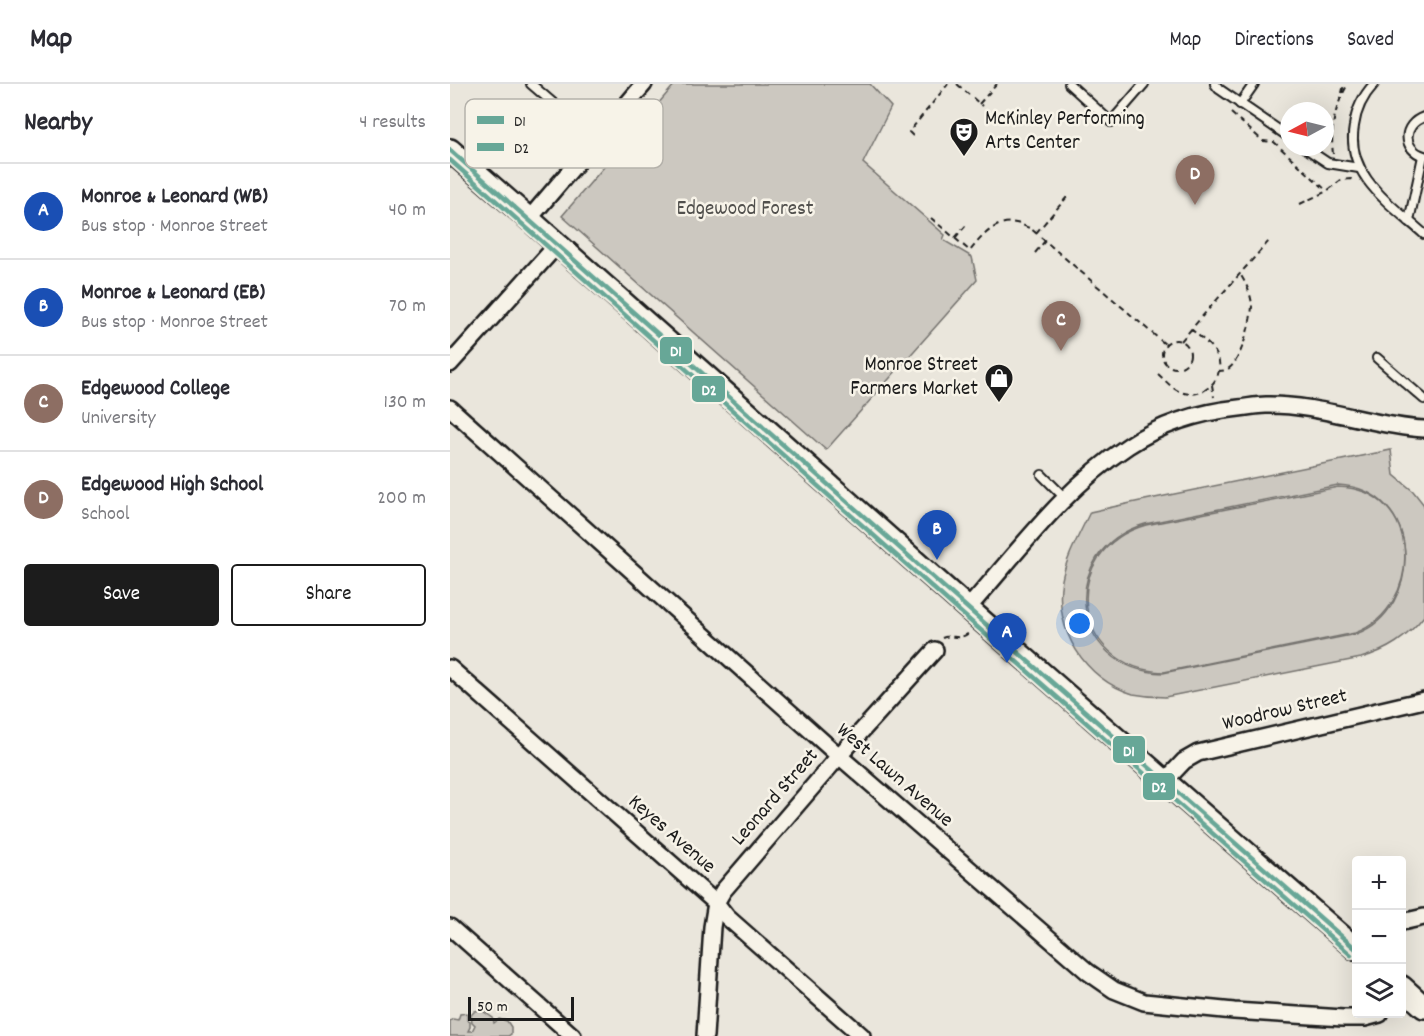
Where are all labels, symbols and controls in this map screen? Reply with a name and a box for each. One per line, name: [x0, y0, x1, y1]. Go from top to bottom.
text: Map: [30, 21, 72, 61]
text: Map: [1170, 26, 1201, 56]
text: Directions: [1234, 26, 1314, 56]
text: Saved: [1347, 26, 1394, 56]
legend: [465, 99, 663, 168]
north arrow: [1280, 102, 1334, 156]
text: Nearby: [24, 105, 92, 142]
place label: McKinley Performing Arts Center: [985, 105, 1145, 159]
text: 4 results: [359, 109, 426, 137]
text: D1: [514, 111, 526, 134]
theatre icon: McKinley Performing Arts Center: [948, 116, 980, 158]
text: D2: [514, 138, 529, 161]
pin: D: [1176, 156, 1214, 205]
text: Monroe & Leonard (WB): [81, 182, 268, 213]
park label: Edgewood Forest: [676, 195, 814, 225]
text: A: [38, 197, 49, 225]
text: 40 m: [388, 197, 426, 225]
text: Bus stop · Monroe Street: [81, 213, 268, 241]
text: Monroe & Leonard (EB): [81, 278, 265, 309]
text: B: [39, 293, 48, 321]
text: 70 m: [389, 293, 426, 321]
pin: C: [1042, 302, 1080, 351]
text: Bus stop · Monroe Street: [81, 309, 268, 337]
line badge: D1: [659, 336, 693, 365]
text: D1: [670, 341, 682, 364]
place label: Monroe Street Farmers Market: [850, 351, 978, 405]
shop icon: Monroe Street Farmers Market: [983, 362, 1015, 404]
text: Edgewood College: [81, 374, 230, 405]
line badge: D2: [691, 375, 726, 403]
text: D2: [701, 380, 717, 403]
text: C: [39, 389, 48, 417]
text: 130 m: [384, 389, 426, 417]
text: University: [81, 405, 156, 433]
text: Edgewood High School: [81, 470, 263, 501]
text: D: [38, 485, 49, 513]
text: 200 m: [377, 485, 426, 513]
text: School: [81, 501, 130, 529]
pin: B: [918, 510, 956, 560]
button: Save: [24, 564, 219, 626]
button: Share: [231, 564, 426, 626]
your location: [1065, 609, 1094, 638]
pin: A: [988, 614, 1026, 663]
street label: Woodrow Street: [1220, 682, 1351, 740]
street label: West Lawn Avenue: [829, 717, 959, 835]
line badge: D1: [1112, 735, 1146, 764]
text: D1: [1123, 741, 1135, 764]
street label: Leonard Street: [725, 743, 827, 853]
line badge: D2: [1142, 772, 1176, 801]
text: D2: [1151, 777, 1167, 800]
street label: Keyes Avenue: [620, 788, 722, 882]
map controls: [1352, 856, 1406, 1018]
button: +: [1352, 856, 1406, 910]
button: −: [1352, 910, 1406, 964]
button: layers: [1352, 964, 1406, 1018]
scale bar: [468, 994, 574, 1022]
text: 50 m: [477, 996, 508, 1019]

